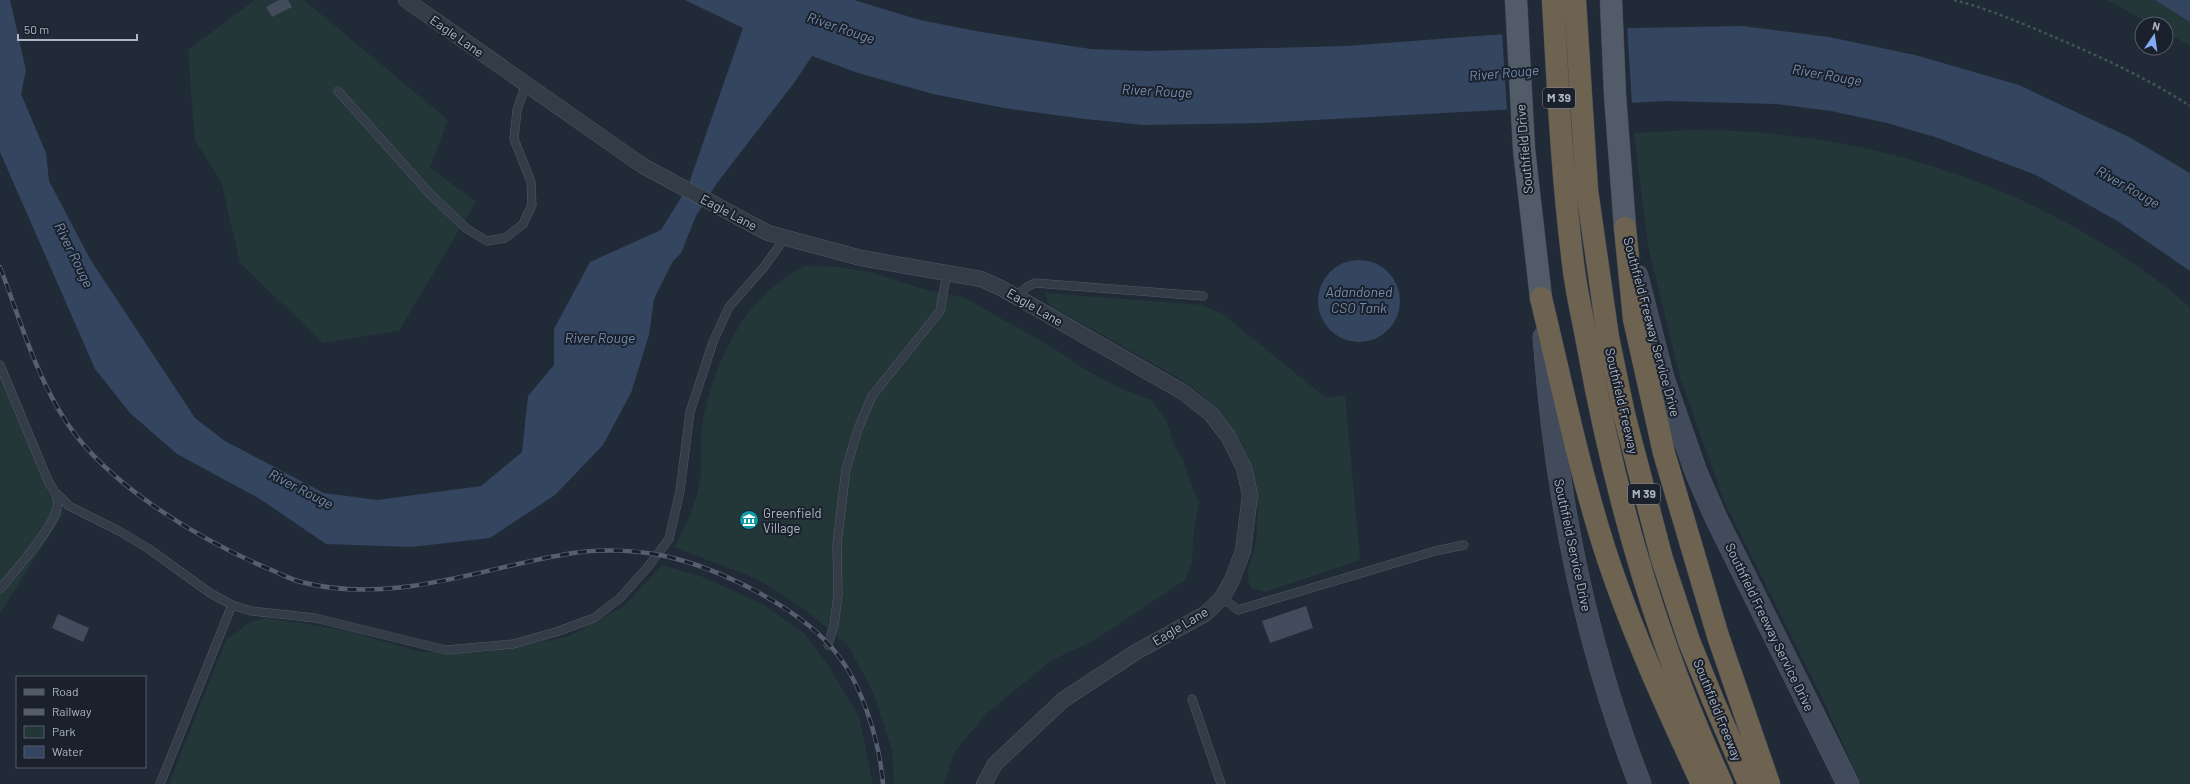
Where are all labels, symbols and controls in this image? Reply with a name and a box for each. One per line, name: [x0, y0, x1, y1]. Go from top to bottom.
water label: River Rouge: [805, 8, 877, 47]
street label: Eagle Lane: [427, 12, 487, 60]
scale bar: [18, 16, 137, 42]
north arrow: [2134, 16, 2174, 56]
text: N: [2151, 19, 2161, 33]
text: 50 m: [24, 22, 49, 36]
water label: River Rouge: [1791, 60, 1863, 89]
water label: River Rouge: [1468, 61, 1540, 84]
water label: River Rouge: [1121, 80, 1193, 101]
road number: M 39: [1543, 88, 1575, 108]
street label: Southfield Drive: [1512, 103, 1536, 194]
water label: River Rouge: [2094, 162, 2163, 212]
street label: Eagle Lane: [698, 190, 760, 234]
water label: River Rouge: [51, 219, 98, 290]
street label: Southfield Freeway Service Drive: [1620, 236, 1684, 418]
water label: Adandoned CSO Tank: [1326, 283, 1393, 316]
street label: Eagle Lane: [1004, 285, 1066, 329]
water label: River Rouge: [565, 329, 635, 346]
street label: Southfield Freeway: [1602, 346, 1642, 456]
water label: River Rouge: [266, 465, 336, 512]
street label: Southfield Service Drive: [1551, 477, 1595, 613]
road number: M 39: [1628, 484, 1660, 504]
place label: Greenfield Village: [763, 505, 821, 536]
museum icon: Greenfield Village: [738, 509, 760, 531]
street label: Southfield Freeway Service Drive: [1722, 540, 1818, 714]
street label: Eagle Lane: [1149, 603, 1211, 649]
street label: Southfield Freeway: [1690, 657, 1746, 763]
legend: [16, 676, 146, 768]
text: Road: [52, 684, 79, 698]
text: Railway: [52, 704, 92, 718]
text: Park: [52, 724, 76, 738]
text: Water: [52, 744, 84, 758]

